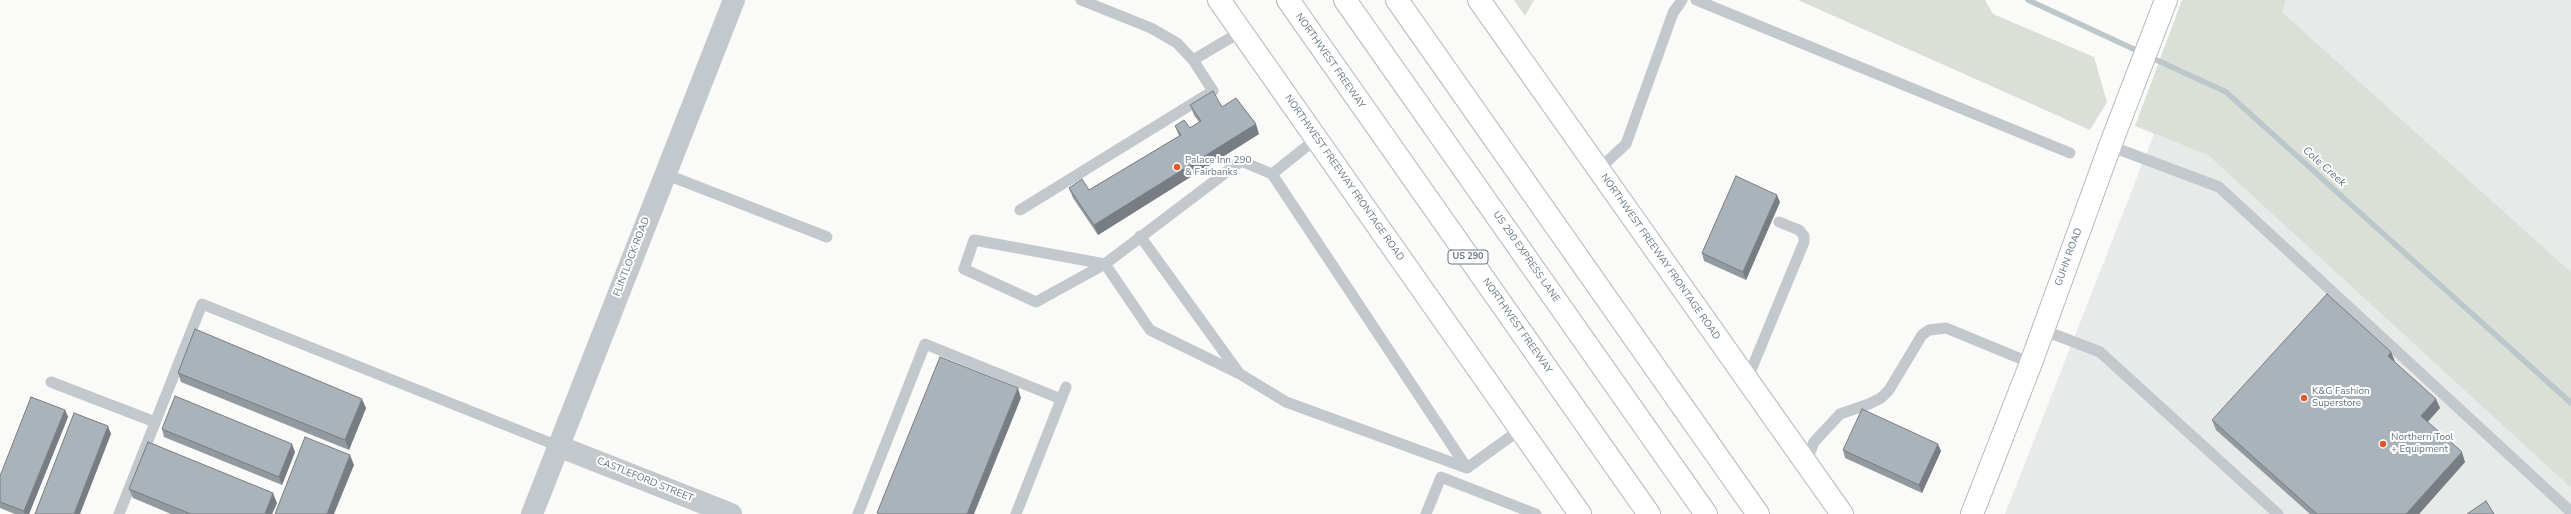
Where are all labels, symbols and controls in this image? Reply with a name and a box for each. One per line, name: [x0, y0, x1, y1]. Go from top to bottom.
street label: NORTHWEST FREEWAY: [1293, 11, 1367, 111]
street label: NORTHWEST FREEWAY FRONTAGE ROAD: [1282, 93, 1406, 263]
water label: Cole Creek: [2300, 144, 2348, 190]
place label: Palace Inn 290 & Fairbanks: [1185, 155, 1252, 178]
marker: Palace Inn 290 & Fairbanks: [1172, 162, 1182, 172]
street label: NORTHWEST FREEWAY FRONTAGE ROAD: [1598, 172, 1722, 342]
street label: US 290 EXPRESS LANE: [1490, 209, 1562, 305]
street label: FLINTLOCK ROAD: [611, 216, 653, 298]
street label: GUHN ROAD: [2053, 226, 2085, 288]
road number: US 290: [1448, 250, 1488, 264]
street label: NORTHWEST FREEWAY: [1480, 276, 1554, 376]
place label: K&G Fashion Superstore: [2312, 386, 2370, 410]
marker: K&G Fashion Superstore: [2299, 393, 2309, 403]
place label: Northern Tool + Equipment: [2391, 432, 2453, 456]
marker: Northern Tool + Equipment: [2378, 439, 2388, 449]
street label: CASTLEFORD STREET: [595, 455, 695, 505]

